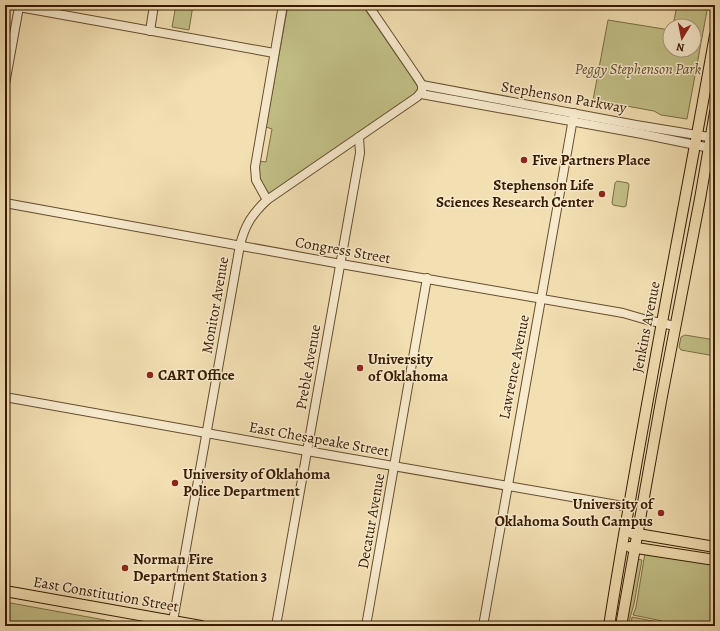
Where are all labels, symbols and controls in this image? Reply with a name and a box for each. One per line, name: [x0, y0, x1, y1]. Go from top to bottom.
north arrow: [662, 18, 702, 58]
text: N: [675, 39, 686, 55]
park label: Peggy Stephenson Park: [575, 59, 701, 79]
street label: Stephenson Parkway: [500, 76, 629, 118]
place label: Five Partners Place: [532, 150, 650, 170]
marker: Five Partners Place: [519, 155, 529, 165]
place label: Stephenson Life Sciences Research Center: [436, 175, 594, 212]
marker: Stephenson Life Sciences Research Center: [597, 189, 607, 199]
street label: Congress Street: [294, 232, 392, 268]
street label: Monitor Avenue: [197, 255, 233, 355]
street label: Jenkins Avenue: [627, 279, 665, 374]
street label: Lawrence Avenue: [494, 313, 534, 421]
street label: Preble Avenue: [291, 323, 325, 411]
place label: University of Oklahoma: [368, 349, 449, 386]
marker: University of Oklahoma: [355, 363, 365, 373]
place label: CART Office: [158, 365, 235, 385]
marker: CART Office: [145, 370, 155, 380]
street label: East Chesapeake Street: [247, 417, 391, 461]
place label: University of Oklahoma Police Department: [183, 464, 331, 501]
street label: Decatur Avenue: [353, 471, 389, 570]
marker: University of Oklahoma Police Department: [170, 478, 180, 488]
place label: University of Oklahoma South Campus: [495, 494, 655, 531]
marker: University of Oklahoma South Campus: [656, 508, 666, 518]
place label: Norman Fire Department Station 3: [133, 549, 267, 586]
marker: Norman Fire Department Station 3: [120, 563, 130, 573]
street label: East Constitution Street: [32, 571, 180, 617]

